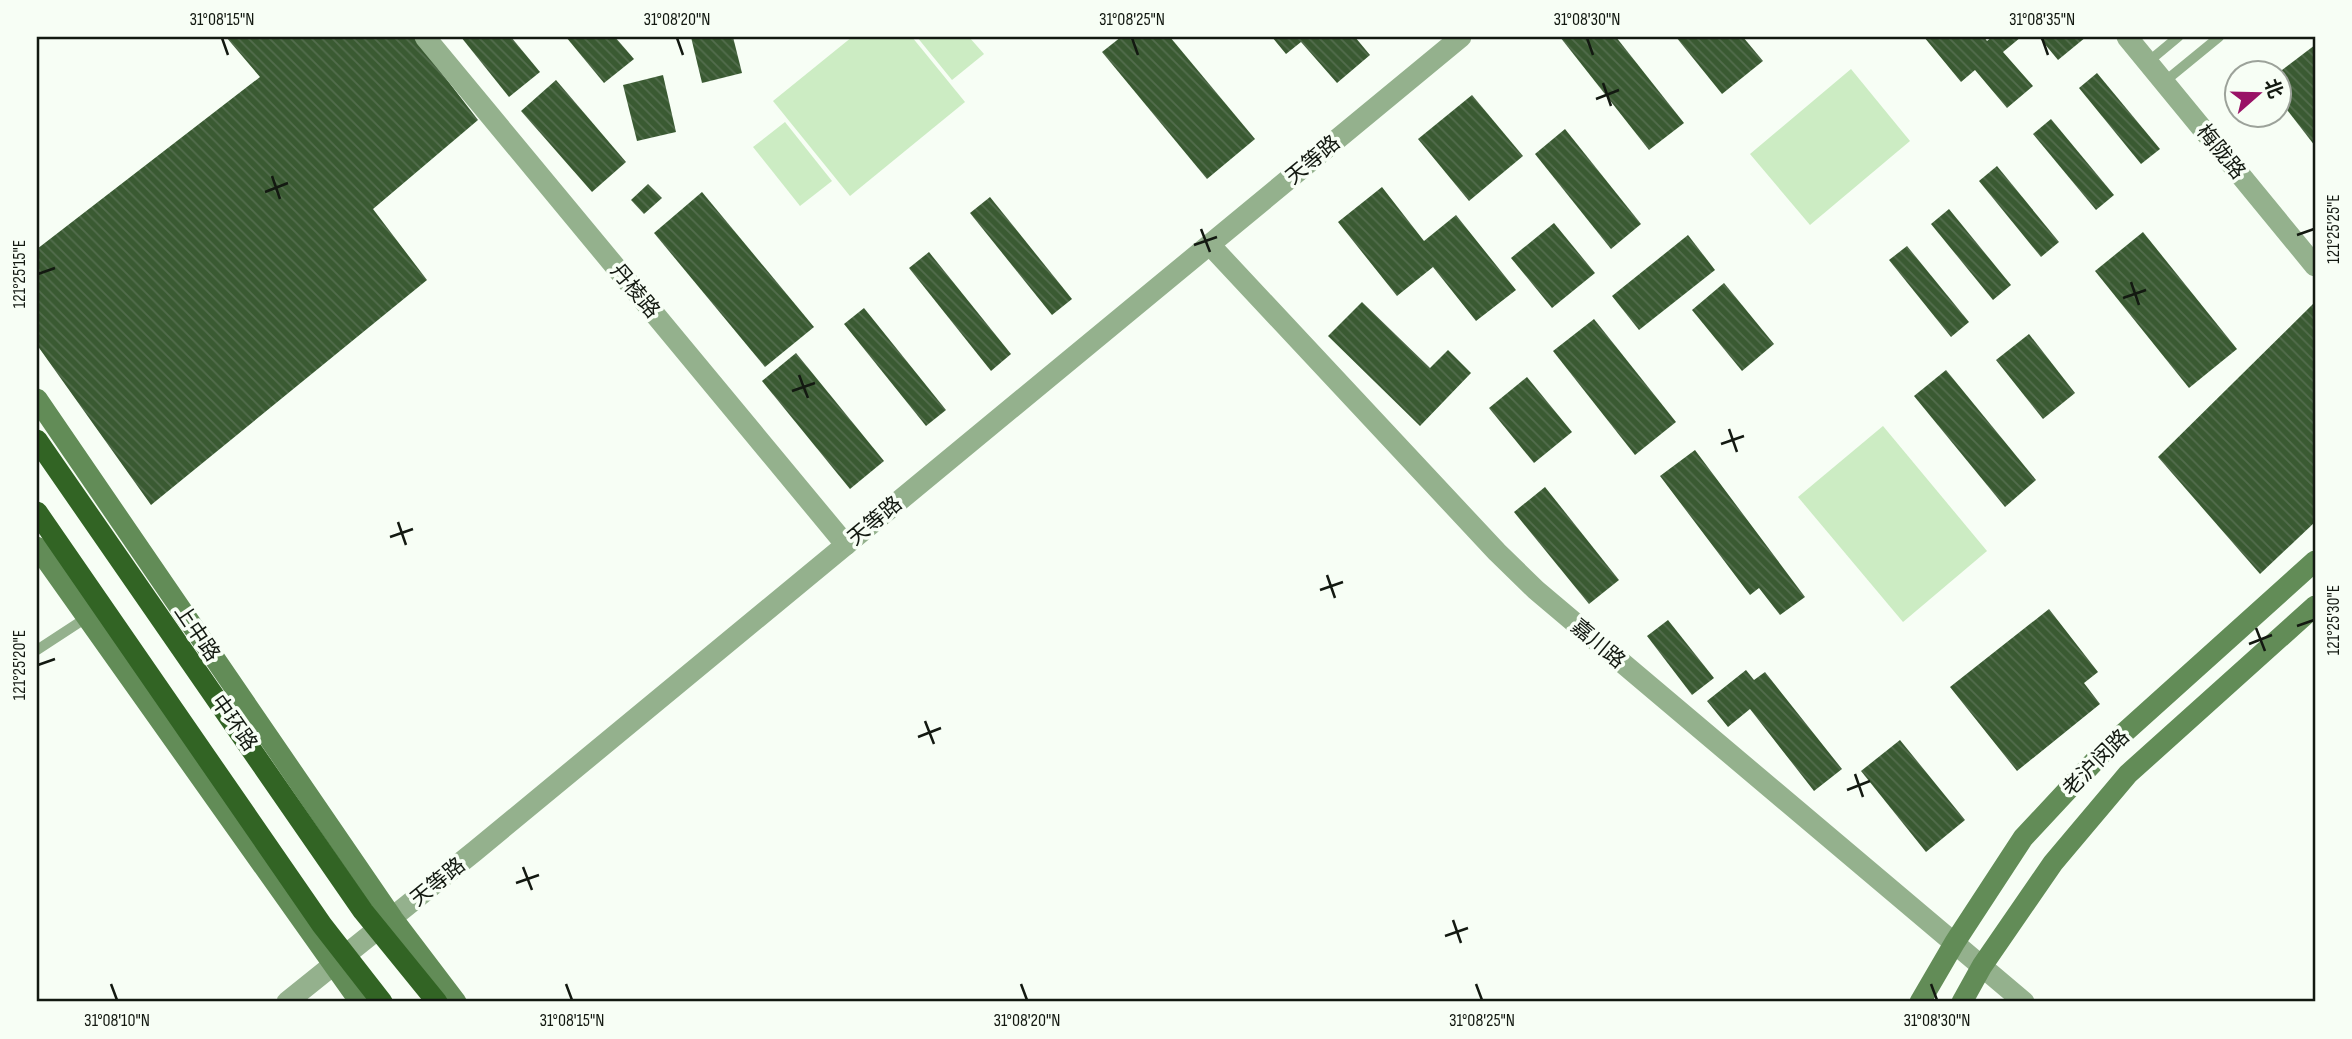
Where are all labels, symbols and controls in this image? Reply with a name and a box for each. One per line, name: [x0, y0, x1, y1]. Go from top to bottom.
text: 31°08'15"N: [190, 9, 254, 30]
text: 31°08'20"N: [644, 9, 710, 30]
text: 31°08'25"N: [1099, 9, 1165, 30]
text: 31°08'30"N: [1553, 9, 1621, 30]
text: 31°08'35"N: [2009, 9, 2075, 30]
north arrow: [2222, 60, 2292, 130]
text: 北: [2259, 76, 2287, 102]
street label: 梅陇路: [2191, 120, 2251, 184]
street label: 天等路: [1281, 130, 1345, 190]
text: 121°25'25"E: [2323, 194, 2344, 264]
text: 121°25'15"E: [9, 240, 30, 308]
street label: 丹棱路: [605, 259, 665, 323]
street label: 天等路: [843, 491, 907, 551]
text: 121°25'30"E: [2323, 585, 2344, 655]
street label: 上中路: [169, 600, 225, 666]
street label: 嘉川路: [1566, 614, 1630, 674]
text: 121°25'20"E: [9, 630, 30, 700]
street label: 中环路: [206, 690, 262, 756]
street label: 老沪闵路: [2057, 724, 2135, 802]
street label: 天等路: [406, 852, 470, 912]
text: 31°08'10"N: [84, 1010, 150, 1031]
text: 31°08'15"N: [540, 1010, 604, 1031]
text: 31°08'20"N: [994, 1010, 1060, 1031]
text: 31°08'25"N: [1449, 1010, 1515, 1031]
text: 31°08'30"N: [1903, 1010, 1971, 1031]

